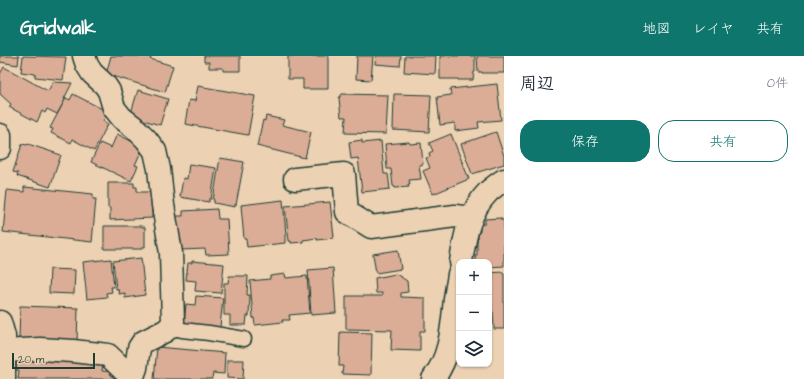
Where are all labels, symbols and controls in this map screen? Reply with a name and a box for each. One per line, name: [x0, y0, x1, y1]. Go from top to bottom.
text: Gridwalk: [20, 15, 96, 42]
text: 地図: [643, 19, 671, 39]
text: レイヤ: [693, 19, 734, 39]
text: 共有: [756, 19, 784, 39]
text: 周辺: [520, 72, 554, 96]
text: 0件: [767, 74, 788, 92]
button: 保存: [520, 120, 650, 162]
button: 共有: [658, 120, 788, 162]
map controls: [456, 259, 492, 367]
button: +: [456, 259, 492, 295]
button: −: [456, 295, 492, 331]
button: layers: [456, 331, 492, 367]
scale bar: [12, 351, 95, 370]
text: 20 m: [18, 352, 44, 367]

